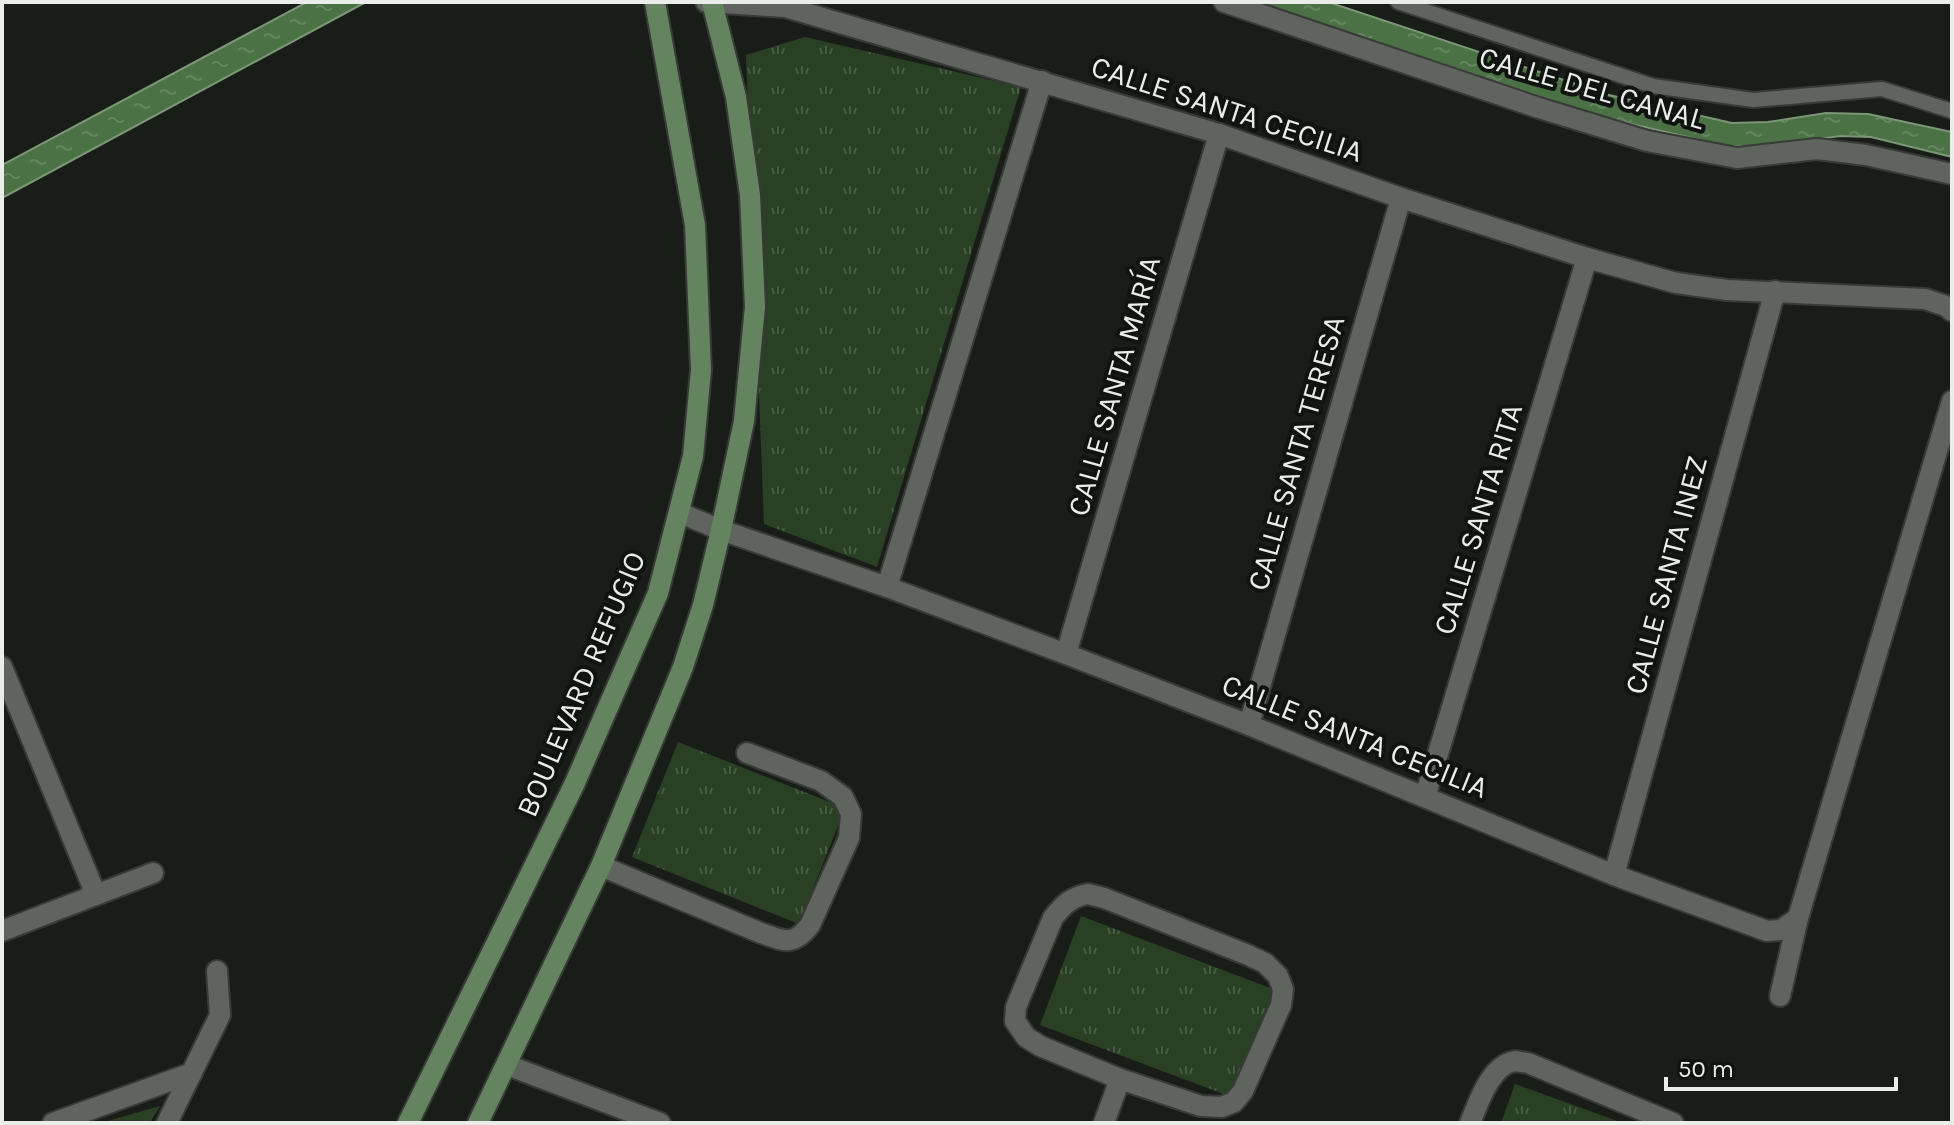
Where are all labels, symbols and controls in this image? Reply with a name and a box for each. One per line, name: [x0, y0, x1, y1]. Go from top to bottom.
street label: CALLE DEL CANAL: [1475, 39, 1709, 137]
street label: CALLE SANTA CECILIA: [1087, 48, 1367, 170]
street label: CALLE SANTA MARÍA: [1060, 252, 1168, 520]
street label: CALLE SANTA TERESA: [1240, 311, 1352, 595]
street label: CALLE SANTA RITA: [1426, 399, 1530, 639]
street label: CALLE SANTA INEZ: [1617, 452, 1715, 698]
street label: BOULEVARD REFUGIO: [509, 546, 653, 822]
street label: CALLE SANTA CECILIA: [1217, 666, 1493, 806]
scale bar: [1666, 1041, 1896, 1091]
text: 50 m: [1678, 1055, 1734, 1083]

